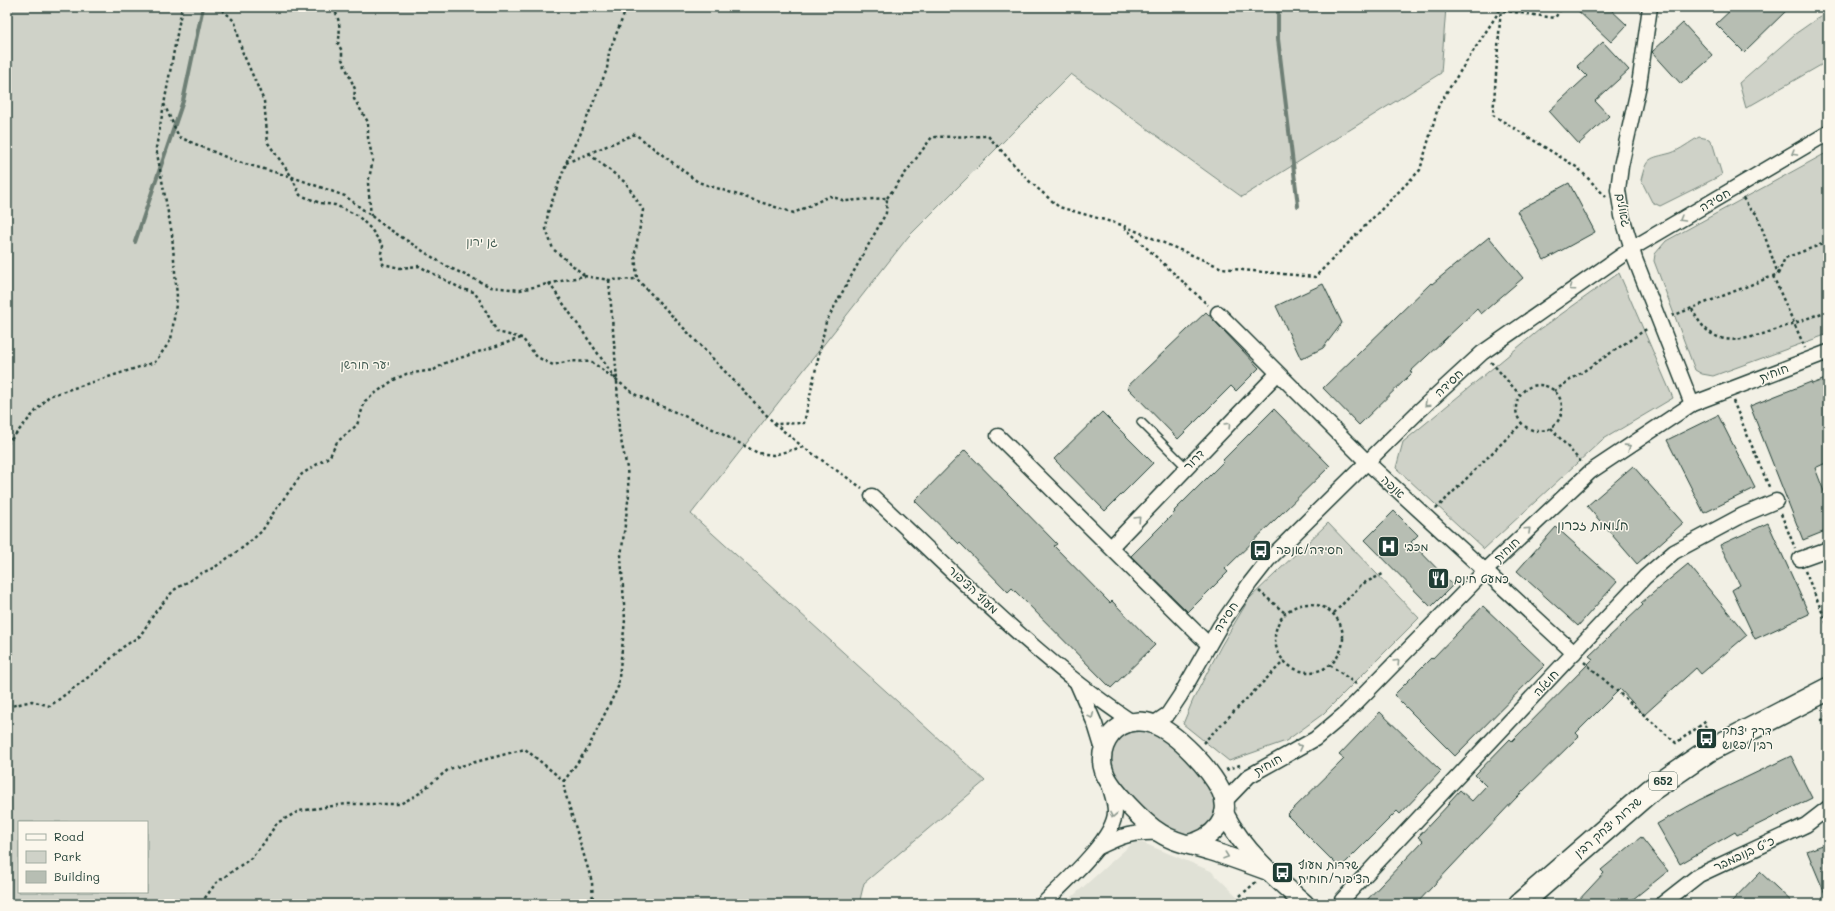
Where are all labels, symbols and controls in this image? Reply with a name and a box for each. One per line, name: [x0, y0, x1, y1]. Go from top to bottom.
one-way arrow: [1791, 149, 1798, 156]
street label: חסידה: [1696, 184, 1733, 214]
street label: גאולים: [1613, 191, 1635, 228]
one-way arrow: [1679, 214, 1686, 221]
park label: גן ירון: [466, 233, 498, 250]
one-way arrow: [1570, 283, 1577, 290]
park label: יער חורשן: [340, 356, 390, 373]
street label: חוחית: [1757, 359, 1791, 385]
street label: חסידה: [1431, 365, 1466, 400]
one-way arrow: [1424, 399, 1432, 406]
one-way arrow: [1223, 422, 1231, 430]
one-way arrow: [1624, 444, 1631, 452]
street label: דרור: [1179, 445, 1207, 474]
street label: אנפה: [1378, 471, 1409, 502]
one-way arrow: [1133, 516, 1140, 523]
district label: חלומות זכרון: [1557, 516, 1629, 534]
one-way arrow: [1524, 528, 1531, 535]
street label: חוחית: [1490, 533, 1523, 565]
hospital icon: מכבי: [1375, 534, 1401, 560]
bus stop icon: חסידה/אנפה: [1248, 537, 1274, 563]
place label: מכבי: [1404, 538, 1428, 554]
place label: חסידה/אנפה: [1276, 541, 1343, 557]
street label: מעוף הציפור: [945, 562, 1002, 617]
restaurant icon: כמעט חינם: [1425, 566, 1451, 592]
place label: כמעט חינם: [1454, 570, 1509, 586]
street label: חסידה: [1209, 598, 1241, 635]
one-way arrow: [1393, 659, 1400, 667]
street label: חוגלה: [1529, 666, 1562, 699]
one-way arrow: [1086, 712, 1094, 719]
place label: דרך יצחק רבין/פשוש: [1722, 722, 1773, 752]
bus stop icon: דרך יצחק רבין/פשוש: [1693, 725, 1719, 751]
one-way arrow: [1296, 744, 1303, 752]
street label: חוחית: [1250, 750, 1285, 779]
road number: 652: [1649, 772, 1677, 790]
street label: שדרות יצחק רבין: [1570, 792, 1645, 860]
one-way arrow: [1109, 812, 1118, 819]
legend: [18, 821, 148, 893]
text: Road: [54, 828, 84, 844]
street label: כ"ט בנובמבר: [1711, 832, 1777, 874]
text: Park: [54, 848, 81, 864]
one-way arrow: [1222, 851, 1229, 860]
place label: שדרות מעוף הציפור/חוחית: [1298, 856, 1370, 886]
bus stop icon: שדרות מעוף הציפור/חוחית: [1269, 859, 1295, 885]
text: Building: [54, 868, 100, 884]

